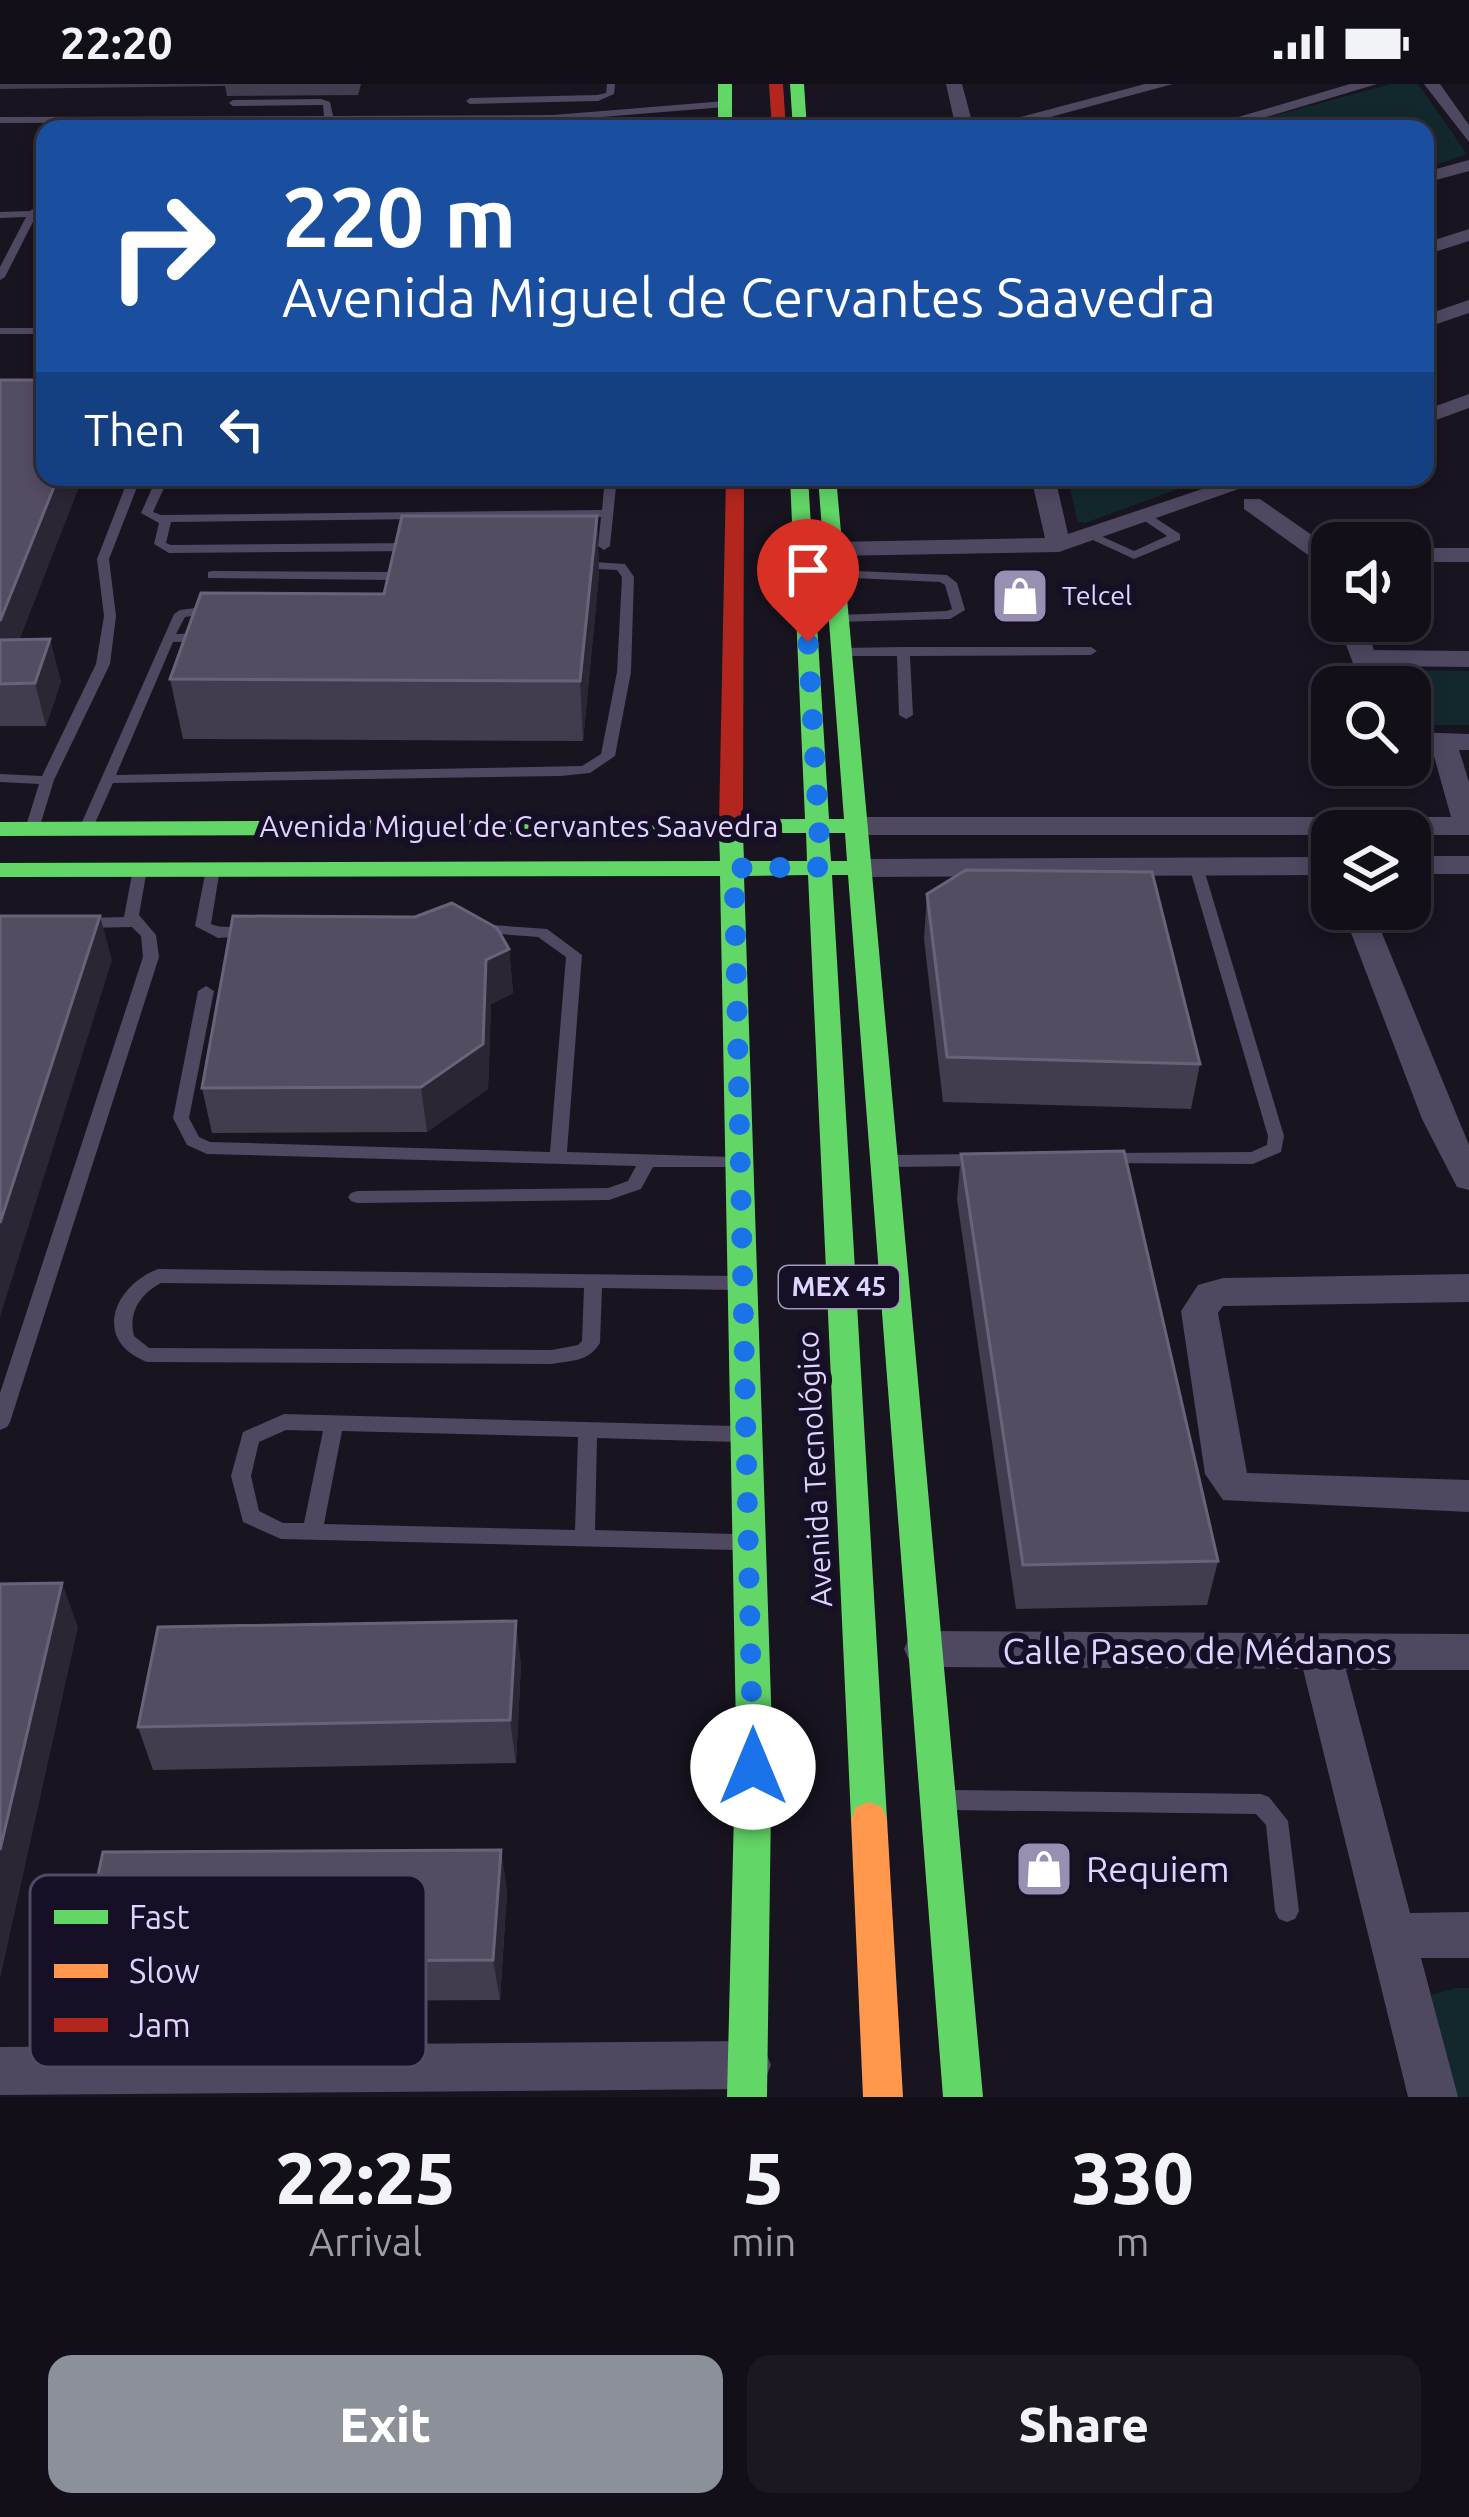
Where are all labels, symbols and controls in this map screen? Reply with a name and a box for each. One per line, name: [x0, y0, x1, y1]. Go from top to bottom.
text: 22:20: [60, 17, 173, 68]
icon: right: [84, 168, 240, 324]
text: 220 m: [282, 169, 516, 263]
text: Avenida Miguel de Cervantes Saavedra: [282, 267, 1216, 327]
icon: left: [209, 396, 275, 462]
text: Then: [84, 404, 185, 455]
pin: [757, 519, 859, 642]
map controls: [1311, 522, 1431, 930]
button: sound: [1311, 522, 1431, 642]
icon: arrive: [775, 537, 841, 603]
shop icon: Telcel: [989, 565, 1051, 627]
place label: Telcel: [1062, 580, 1132, 610]
button: search: [1311, 666, 1431, 786]
street label: Avenida Miguel de Cervantes Saavedra: [260, 809, 778, 843]
button: layers: [1311, 810, 1431, 930]
road number: MEX 45: [779, 1266, 899, 1308]
street label: Avenida Tecnológico: [790, 1330, 838, 1608]
street label: Calle Paseo de Médanos: [1002, 1630, 1392, 1671]
position arrow: [690, 1704, 816, 1830]
shop icon: Requiem: [1013, 1838, 1075, 1900]
place label: Requiem: [1086, 1848, 1230, 1889]
legend: [30, 1875, 426, 2067]
text: Fast: [129, 1898, 189, 1935]
text: Slow: [129, 1952, 200, 1989]
text: Jam: [129, 2006, 191, 2043]
text: 22:25: [275, 2137, 456, 2218]
text: 5: [743, 2137, 784, 2218]
text: 330: [1072, 2137, 1194, 2218]
text: Arrival: [309, 2220, 422, 2263]
text: min: [731, 2220, 796, 2263]
text: m: [1116, 2220, 1149, 2263]
button: Exit: [48, 2355, 723, 2493]
button: Share: [747, 2355, 1421, 2493]

